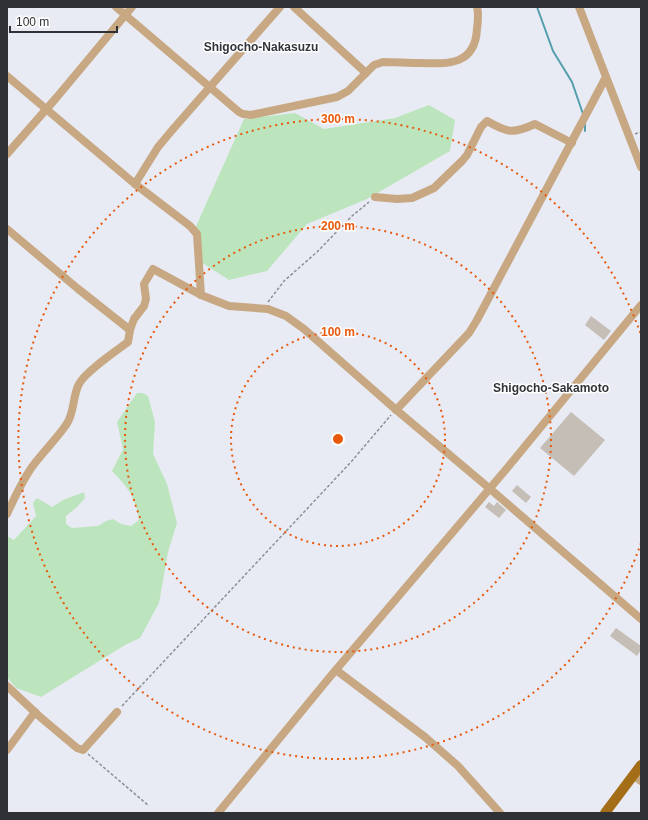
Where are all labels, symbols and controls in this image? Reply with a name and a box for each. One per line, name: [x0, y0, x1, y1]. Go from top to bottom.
scale bar: [10, 8, 117, 34]
text: 100 m: [16, 15, 49, 29]
district label: Shigocho-Nakasuzu: [204, 40, 318, 54]
text: 300 m: [321, 112, 355, 126]
text: 200 m: [321, 219, 355, 233]
text: 100 m: [321, 325, 355, 339]
district label: Shigocho-Sakamoto: [493, 381, 609, 395]
centre of rings: [331, 432, 345, 446]

